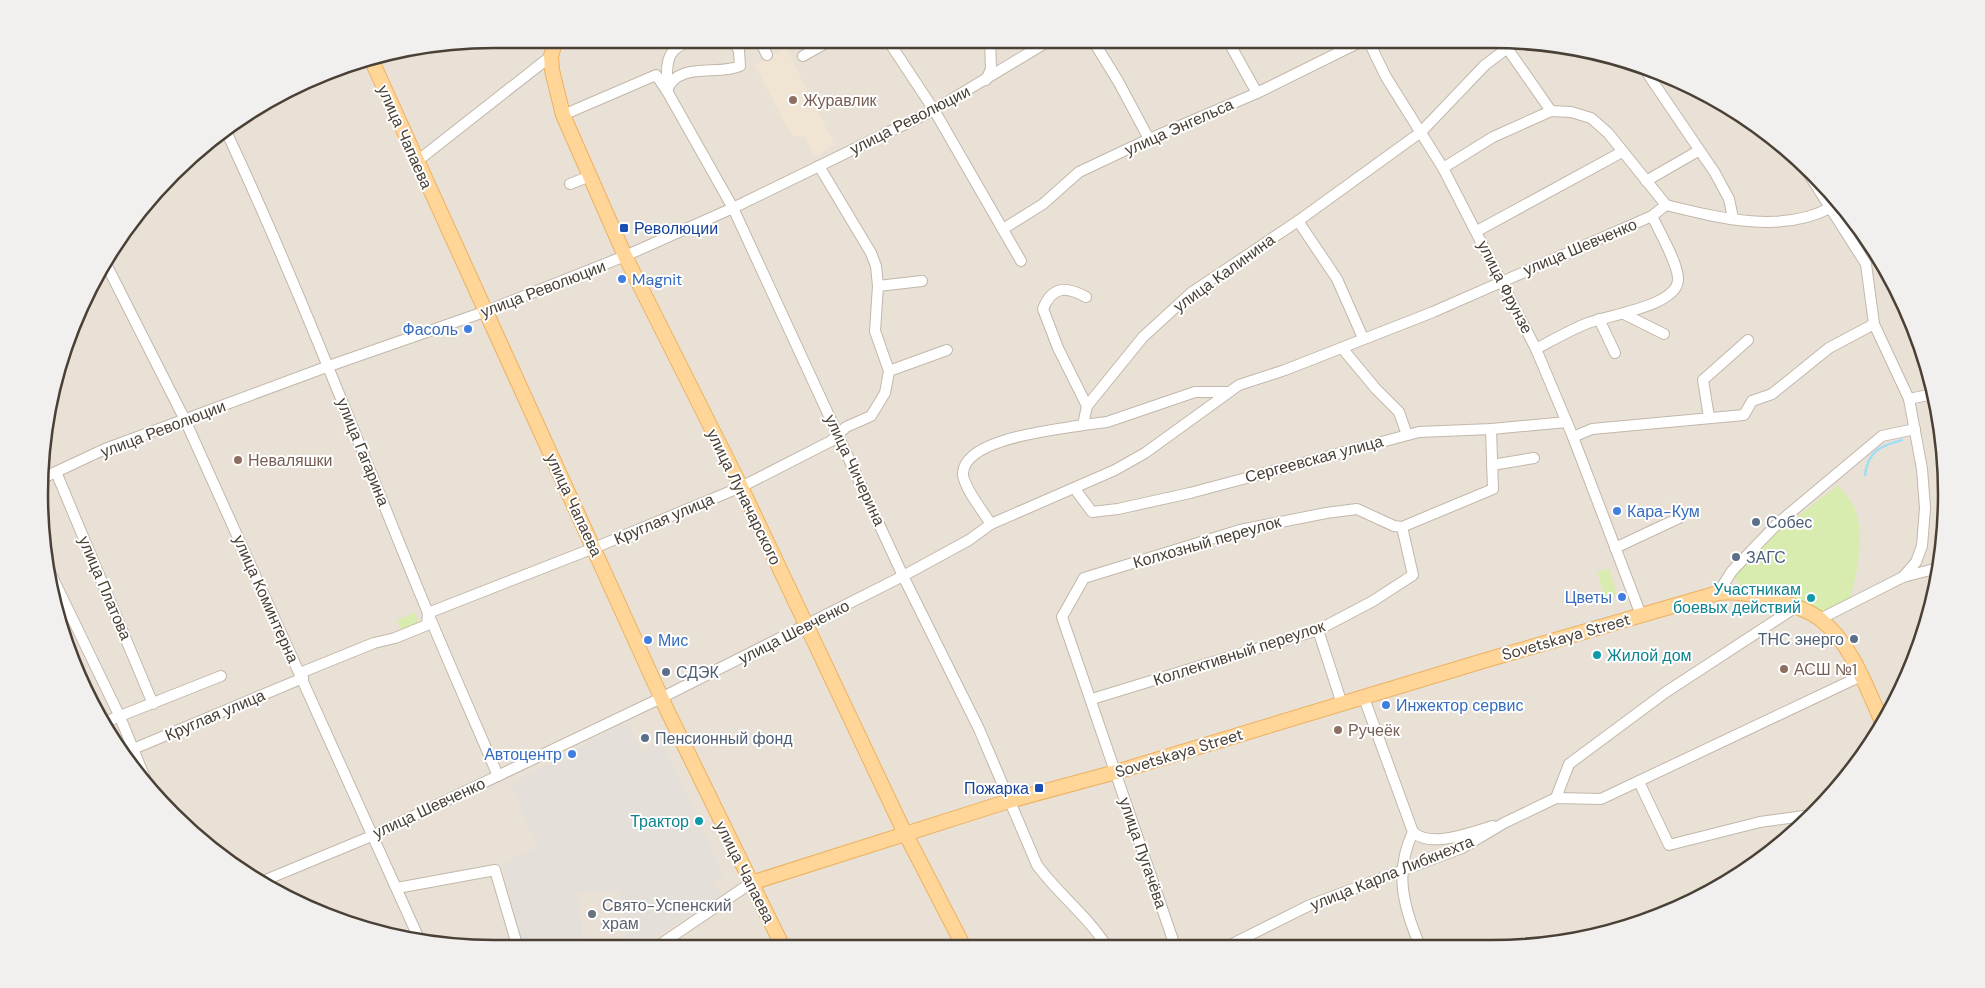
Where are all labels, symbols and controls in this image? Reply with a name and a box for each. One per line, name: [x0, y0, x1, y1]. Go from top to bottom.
street label: улица Революции: [846, 81, 974, 159]
street label: улица Чапаева: [373, 82, 437, 192]
place label: Журавлик: [803, 90, 878, 111]
marker: Журавлик: [787, 94, 799, 106]
street label: улица Энгельса: [1121, 94, 1237, 160]
street label: улица Шевченко: [1520, 214, 1640, 280]
place label: Революции: [634, 218, 718, 239]
marker: Революции: [618, 222, 630, 234]
street label: улица Калинина: [1169, 229, 1279, 317]
street label: улица Фрунзе: [1472, 237, 1538, 337]
street label: улица Революции: [477, 255, 609, 323]
place label: Magnit: [632, 269, 682, 290]
marker: Magnit: [616, 273, 628, 285]
place label: Фасоль: [403, 319, 458, 340]
marker: Фасоль: [462, 323, 474, 335]
street label: улица Революции: [97, 395, 229, 463]
street label: улица Гагарина: [332, 395, 394, 509]
street label: улица Чичерина: [820, 411, 890, 529]
street label: улица Луначарского: [702, 425, 786, 569]
street label: Сергеевская улица: [1243, 430, 1385, 488]
place label: Неваляшки: [248, 450, 332, 471]
street label: улица Чапаева: [541, 450, 607, 560]
marker: Неваляшки: [232, 454, 244, 466]
street label: Круглая улица: [611, 488, 717, 550]
place label: Кара-Кум: [1627, 501, 1700, 522]
marker: Кара-Кум: [1611, 505, 1623, 517]
street label: Колхозный переулок: [1131, 511, 1284, 573]
place label: Собес: [1766, 512, 1812, 533]
marker: Собес: [1750, 516, 1762, 528]
street label: улица Коминтерна: [228, 532, 304, 666]
street label: улица Платова: [74, 533, 136, 643]
place label: ЗАГС: [1746, 547, 1786, 568]
marker: ЗАГС: [1730, 551, 1742, 563]
place label: Участникам боевых действий: [1673, 579, 1801, 618]
place label: Цветы: [1565, 587, 1612, 608]
marker: Цветы: [1616, 591, 1628, 603]
marker: Участникам боевых действий: [1805, 592, 1817, 604]
street label: улица Шевченко: [735, 595, 853, 669]
street label: Sovetskaya Street: [1499, 609, 1633, 665]
street label: Коллективный переулок: [1151, 615, 1328, 691]
place label: ТНС энерго: [1758, 629, 1844, 650]
place label: Мис: [658, 630, 688, 651]
marker: ТНС энерго: [1848, 633, 1860, 645]
marker: Мис: [642, 634, 654, 646]
place label: Жилой дом: [1607, 645, 1692, 666]
marker: Жилой дом: [1591, 649, 1603, 661]
place label: АСШ №1: [1794, 659, 1857, 680]
place label: СДЭК: [676, 662, 720, 683]
marker: АСШ №1: [1778, 663, 1790, 675]
marker: СДЭК: [660, 666, 672, 678]
street label: Круглая улица: [162, 684, 268, 746]
place label: Инжектор сервис: [1396, 695, 1524, 716]
marker: Инжектор сервис: [1380, 699, 1392, 711]
place label: Ручеёк: [1348, 720, 1401, 741]
street label: Sovetskaya Street: [1112, 724, 1246, 782]
marker: Ручеёк: [1332, 724, 1344, 736]
place label: Пенсионный фонд: [655, 728, 793, 749]
marker: Пенсионный фонд: [639, 732, 651, 744]
place label: Автоцентр: [484, 744, 562, 765]
marker: Автоцентр: [566, 748, 578, 760]
street label: улица Шевченко: [369, 773, 489, 843]
place label: Пожарка: [964, 778, 1029, 799]
marker: Пожарка: [1033, 782, 1045, 794]
street label: улица Пугачёва: [1114, 795, 1172, 911]
place label: Трактор: [630, 811, 689, 832]
marker: Трактор: [693, 815, 705, 827]
street label: улица Чапаева: [710, 818, 780, 927]
street label: улица Карла Либкнехта: [1307, 831, 1477, 915]
place label: Свято-Успенский храм: [602, 895, 732, 934]
marker: Свято-Успенский храм: [586, 908, 598, 920]

